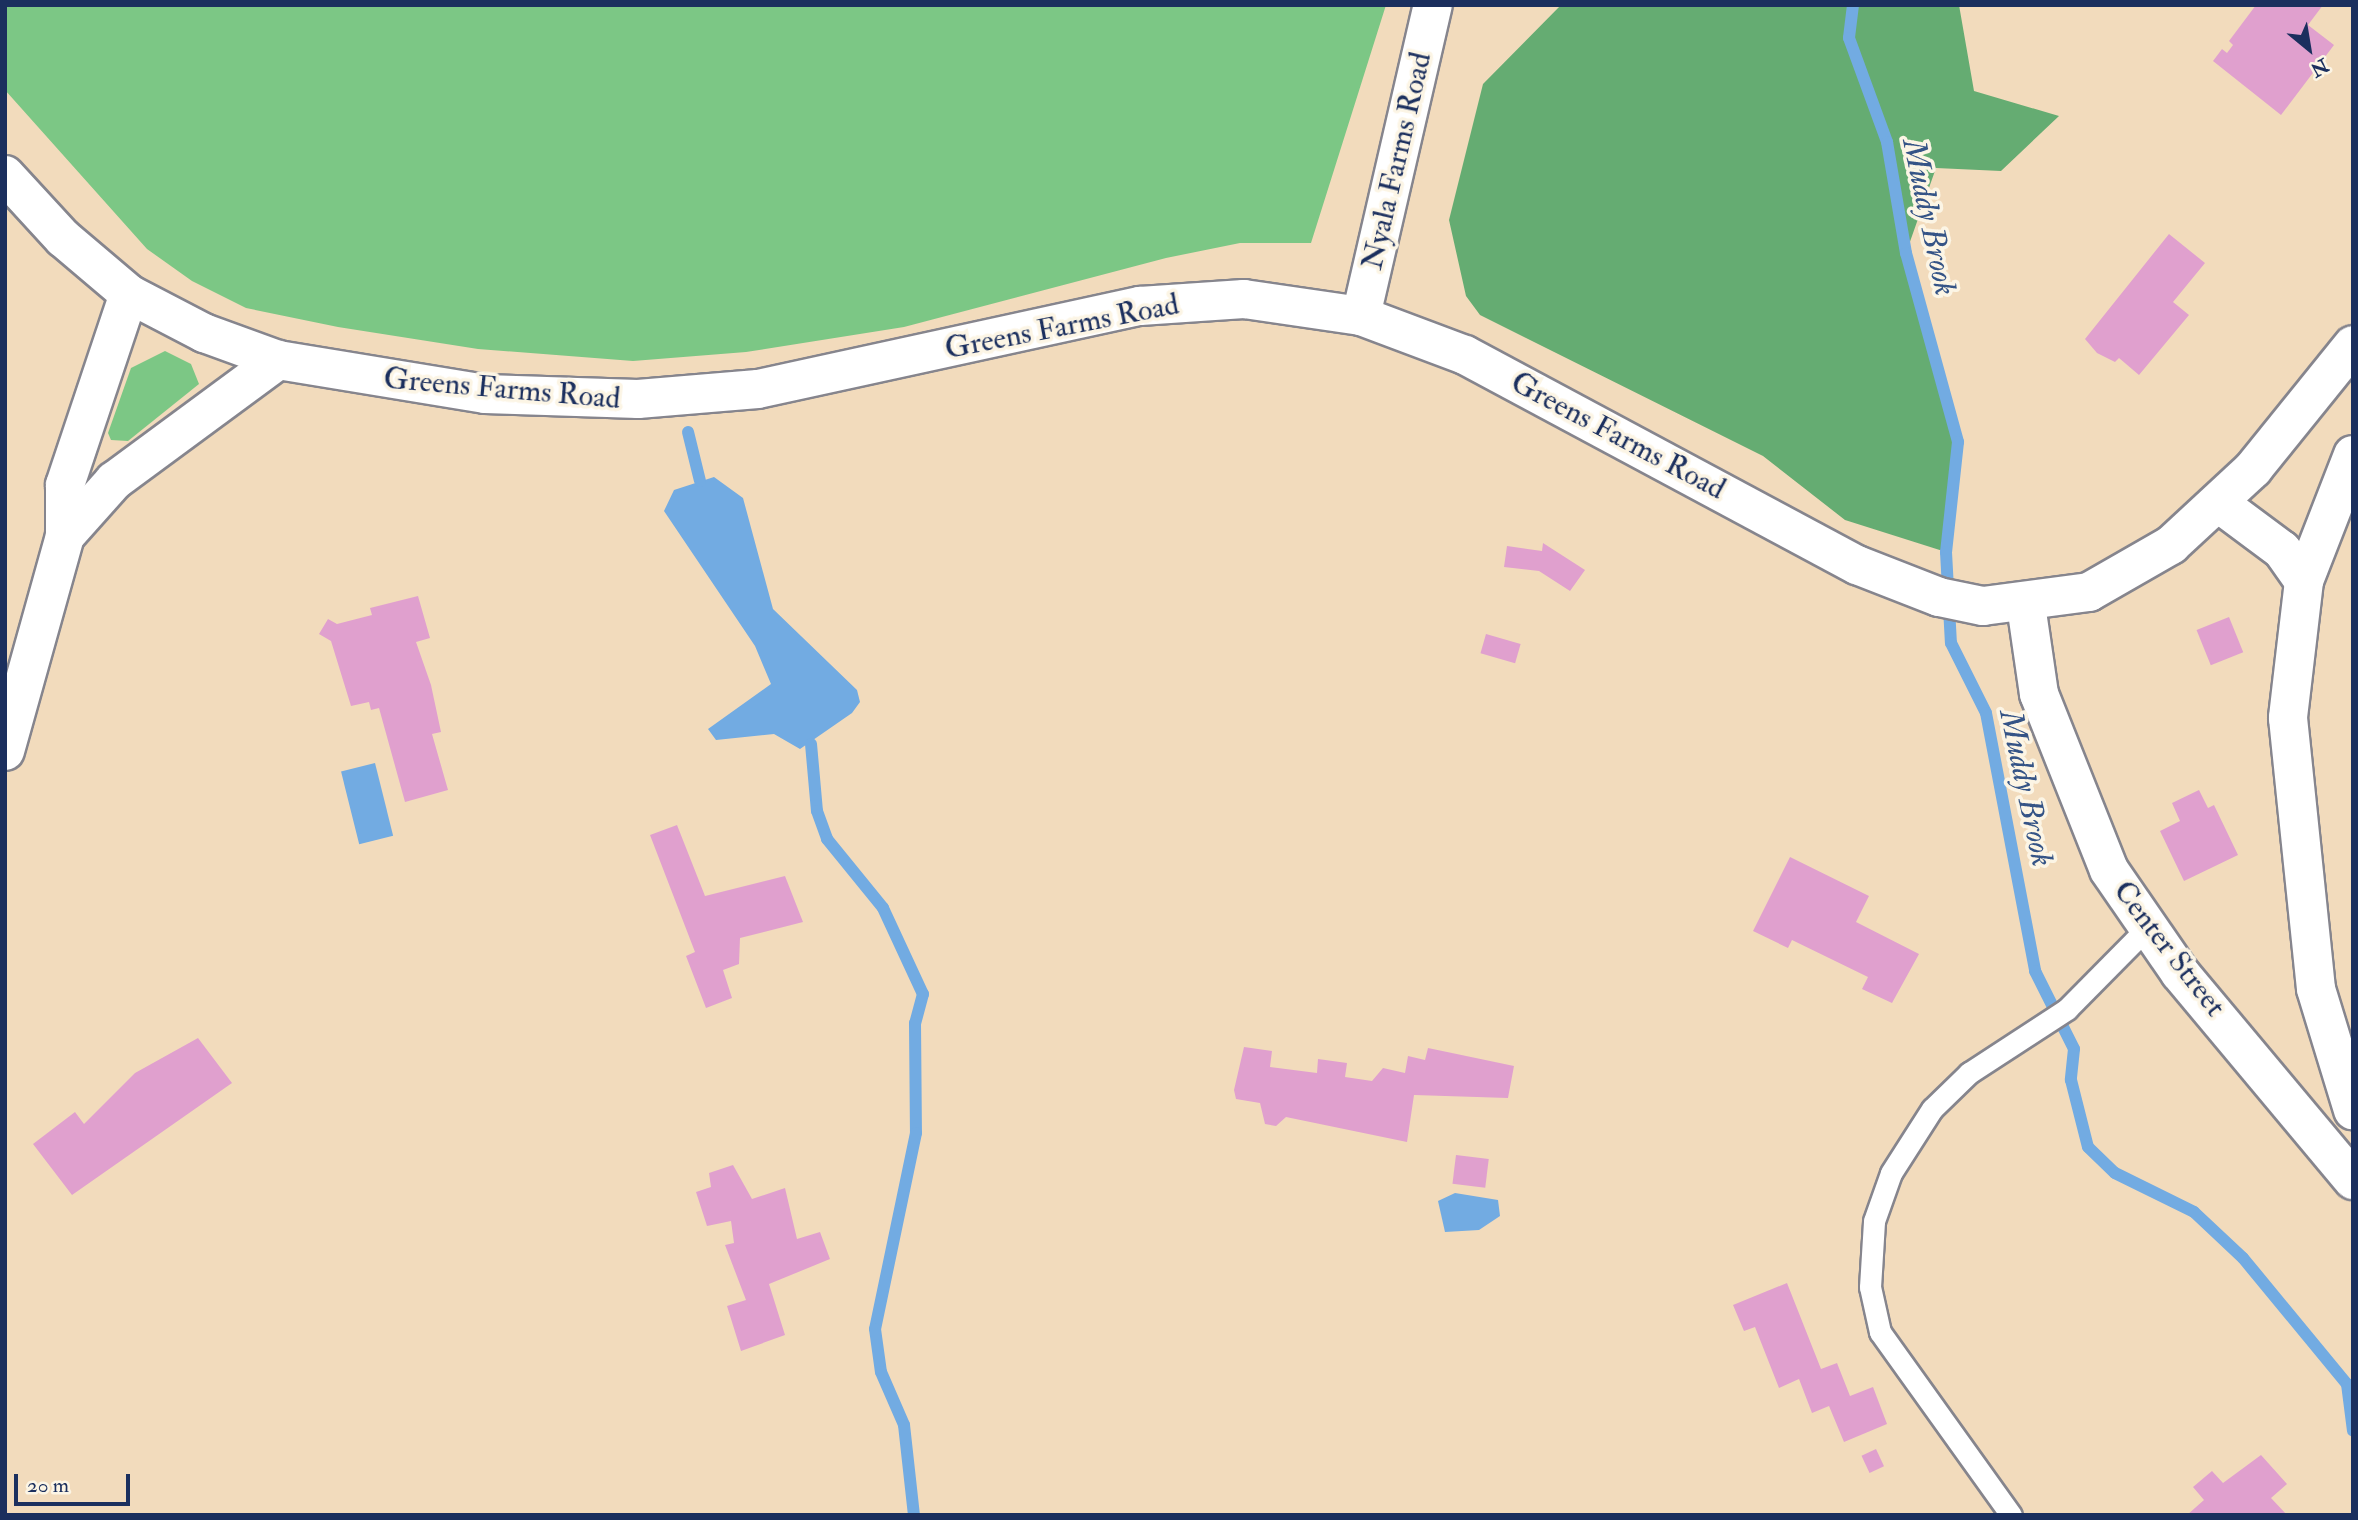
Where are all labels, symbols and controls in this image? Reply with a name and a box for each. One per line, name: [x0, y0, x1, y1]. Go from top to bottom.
north arrow: [2274, 14, 2344, 84]
street label: Nyala Farms Road: [1354, 49, 1440, 273]
text: N: [2306, 53, 2333, 82]
water label: Muddy Brook: [1894, 135, 1964, 299]
street label: Greens Farms Road: [942, 287, 1182, 367]
street label: Greens Farms Road: [382, 361, 622, 417]
street label: Greens Farms Road: [1505, 364, 1731, 508]
water label: Muddy Brook: [1991, 706, 2061, 870]
street label: Center Street: [2105, 874, 2233, 1024]
scale bar: [18, 1460, 133, 1504]
text: 20 m: [27, 1472, 69, 1499]

